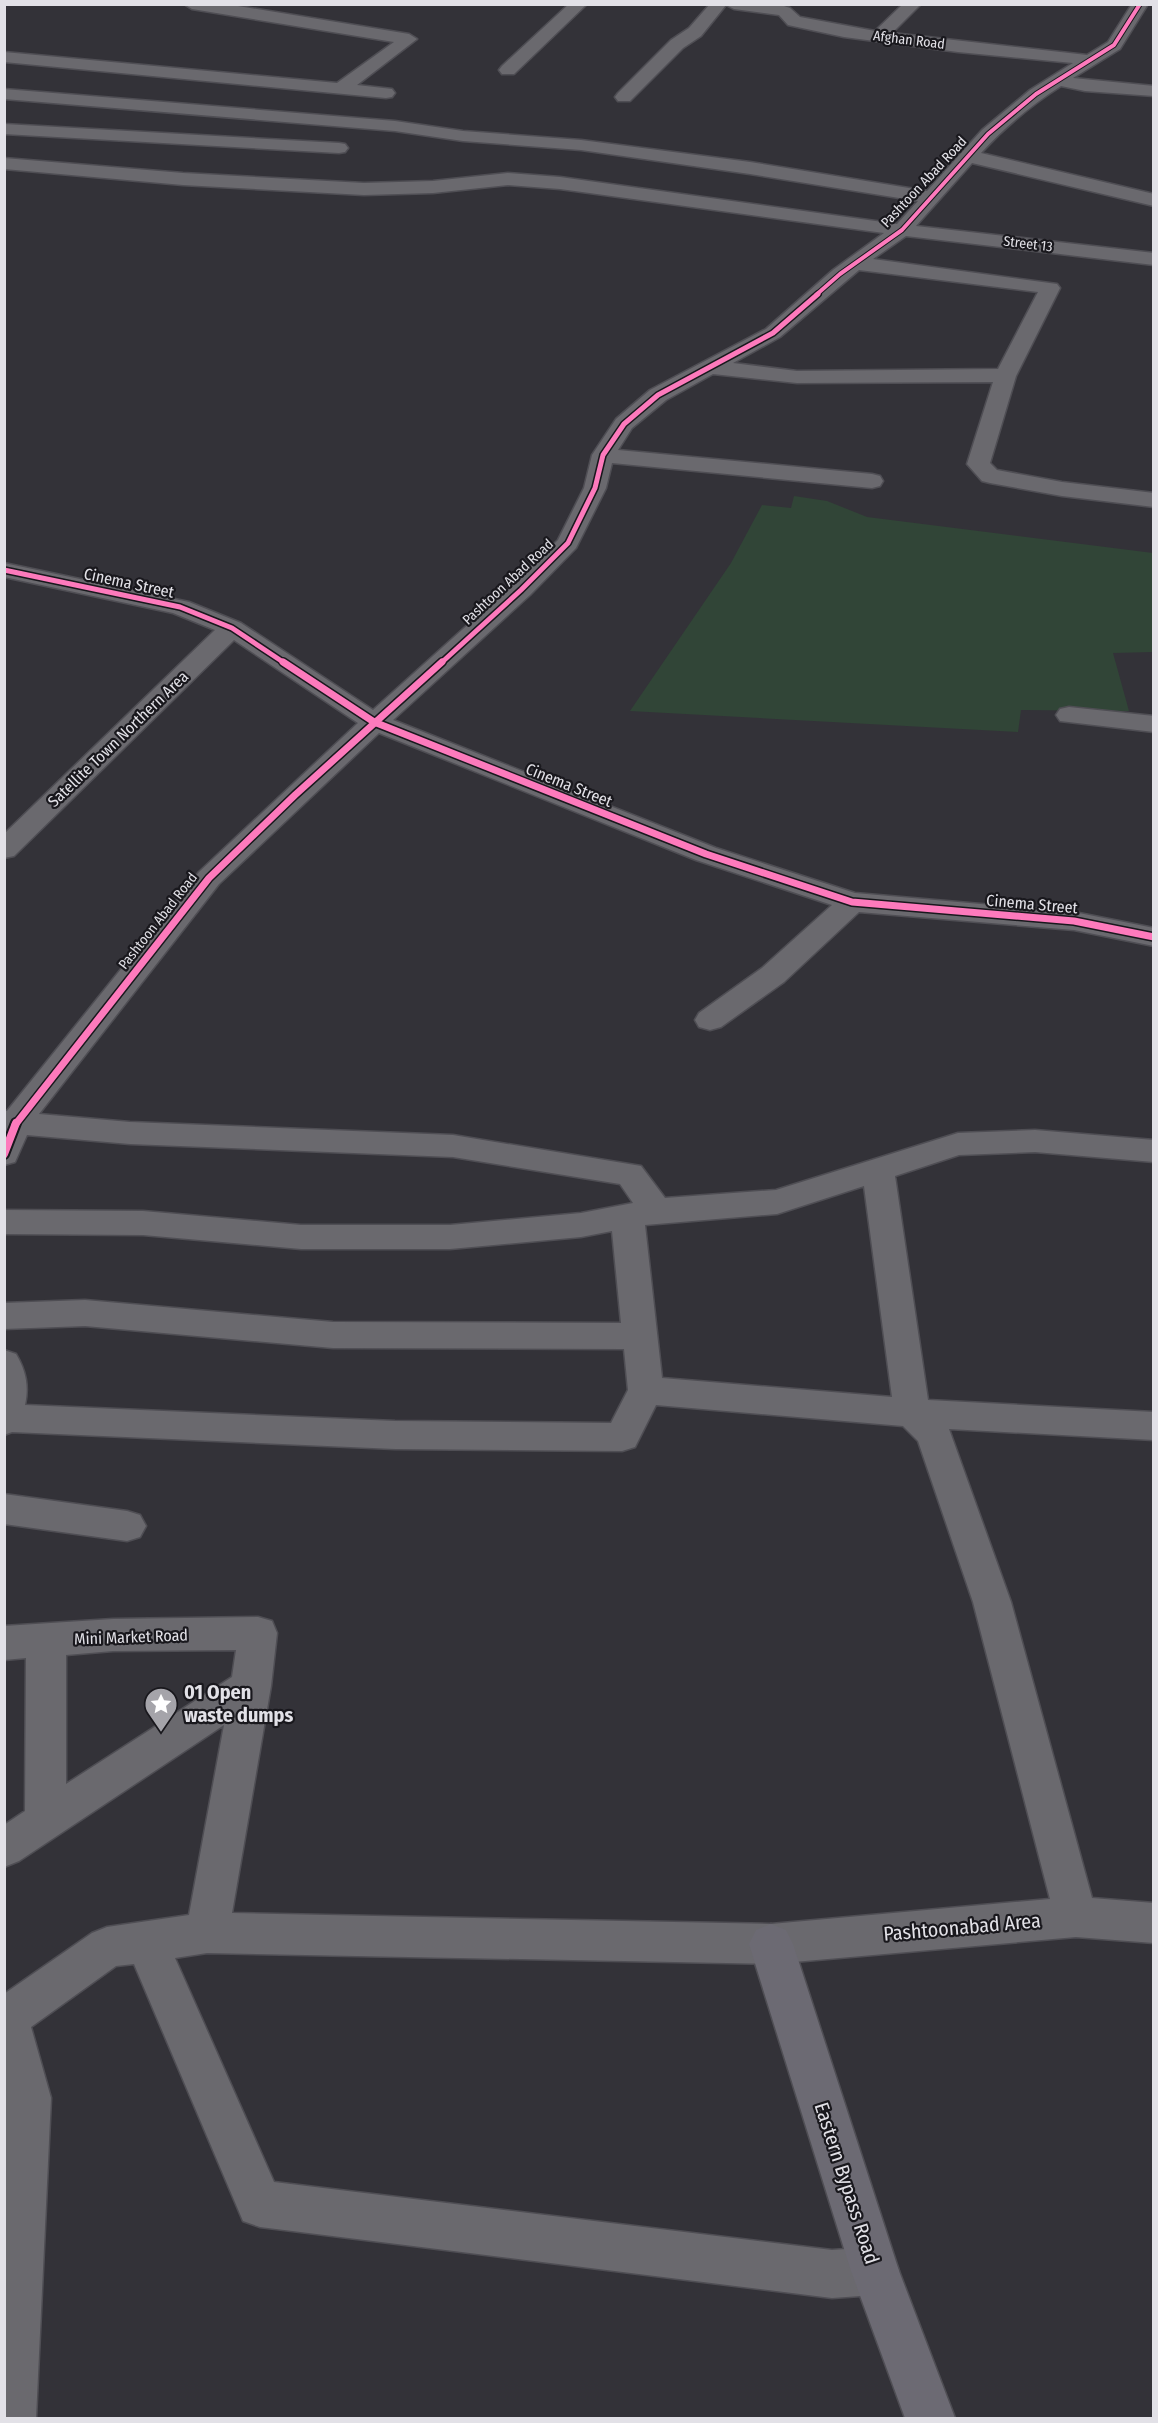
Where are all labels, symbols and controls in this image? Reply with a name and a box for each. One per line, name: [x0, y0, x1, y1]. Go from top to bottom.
street label: Afghan Road: [872, 27, 946, 53]
street label: Pashtoon Abad Road: [878, 133, 970, 231]
street label: Street 13: [1002, 233, 1054, 255]
street label: Pashtoon Abad Road: [459, 536, 557, 628]
street label: Cinema Street: [82, 564, 177, 602]
street label: Satellite Town Northern Area: [44, 667, 192, 811]
street label: Cinema Street: [523, 759, 616, 811]
street label: Pashtoon Abad Road: [115, 869, 201, 973]
street label: Cinema Street: [985, 891, 1079, 918]
street label: Mini Market Road: [74, 1626, 188, 1648]
place label: 01 Open waste dumps: [184, 1680, 293, 1727]
place icon: 01 Open waste dumps: [143, 1686, 179, 1733]
street label: Pashtoonabad Area: [882, 1908, 1042, 1946]
street label: Eastern Bypass Road: [810, 2099, 884, 2267]

